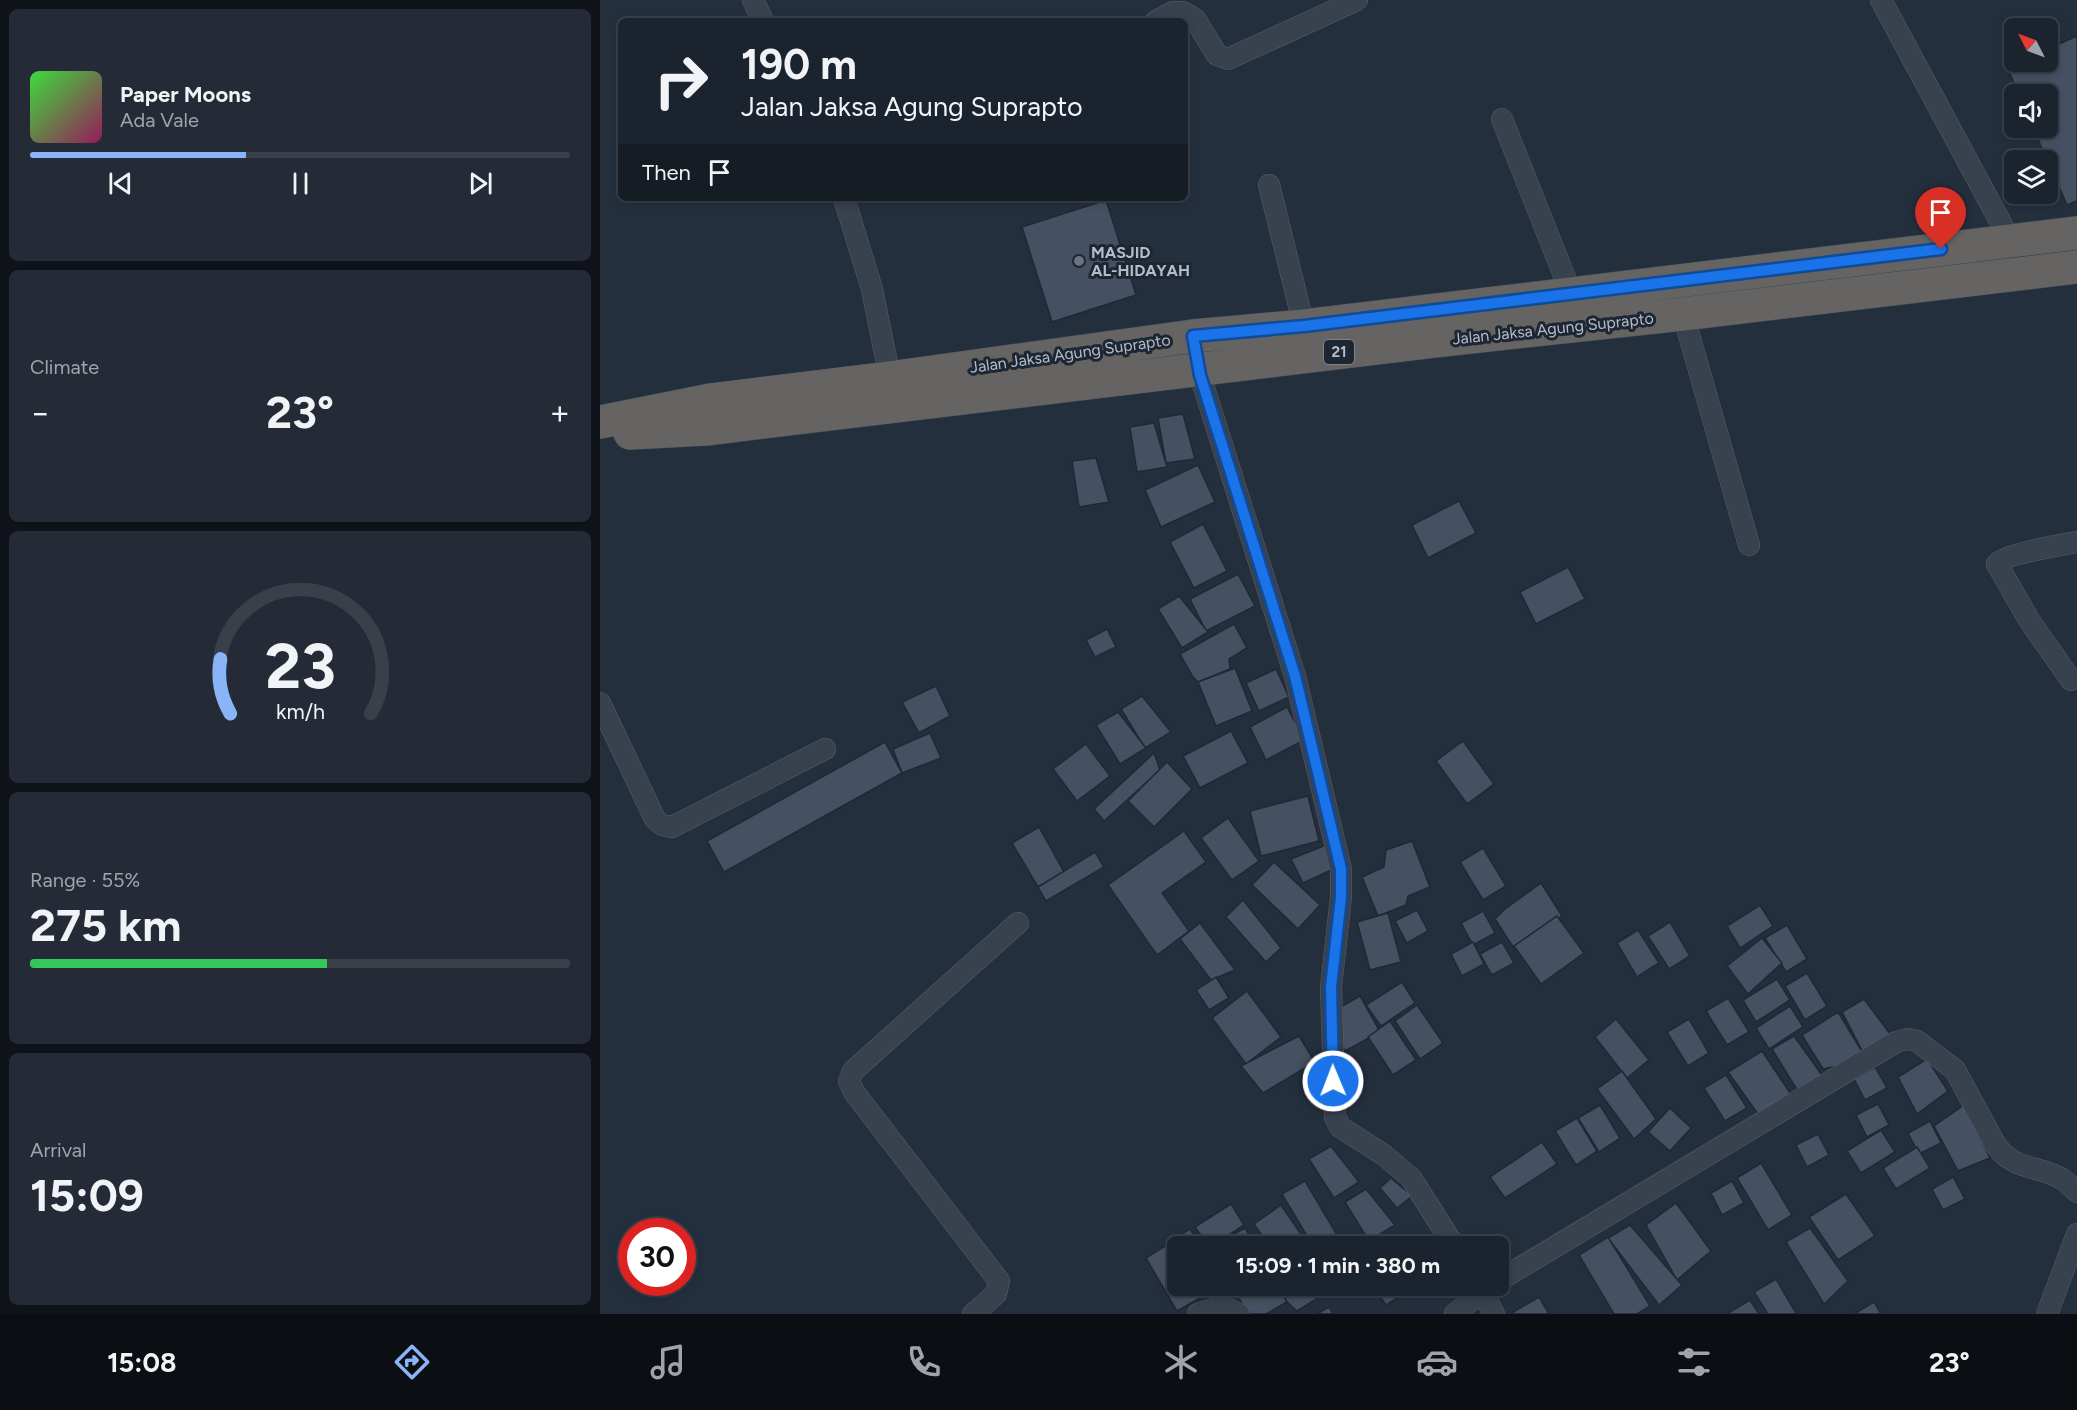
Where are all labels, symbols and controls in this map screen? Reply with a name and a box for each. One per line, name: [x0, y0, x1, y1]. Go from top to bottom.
north arrow: [2004, 18, 2058, 72]
map controls: [2004, 18, 2058, 204]
text: 190 m: [741, 39, 857, 90]
icon: right: [642, 42, 720, 120]
text: Paper Moons: [120, 81, 251, 108]
button: sound: [2004, 84, 2058, 138]
text: Jalan Jaksa Agung Suprapto: [741, 90, 1083, 123]
text: Ada Vale: [120, 108, 199, 132]
button: layers: [2004, 150, 2058, 204]
icon: arrive: [703, 156, 736, 189]
text: Then: [642, 159, 691, 186]
icon: previous: [104, 167, 137, 200]
icon: pause: [284, 167, 317, 200]
icon: next: [464, 167, 497, 200]
pin: [1915, 187, 1966, 249]
icon: arrive: [1924, 196, 1957, 229]
place label: MASJID AL-HIDAYAH: [1091, 243, 1190, 280]
marker: MASJID AL-HIDAYAH: [1072, 254, 1086, 268]
street label: Jalan Jaksa Agung Suprapto: [1451, 308, 1655, 349]
street label: Jalan Jaksa Agung Suprapto: [968, 330, 1172, 377]
road number: 21: [1324, 340, 1354, 364]
text: Climate: [30, 355, 99, 379]
text: 23°: [266, 385, 334, 439]
text: −: [30, 393, 51, 432]
text: +: [549, 393, 570, 432]
text: 23: [265, 629, 335, 704]
text: km/h: [276, 699, 324, 724]
text: Range · 55%: [30, 868, 140, 892]
text: 275 km: [30, 898, 181, 952]
position arrow: [1301, 1049, 1365, 1113]
text: Arrival: [30, 1138, 86, 1162]
text: 15:09: [30, 1168, 144, 1222]
speed limit sign: 30: [618, 1218, 696, 1296]
text: 15:09 · 1 min · 380 m: [1236, 1252, 1440, 1279]
icon: directions: [391, 1341, 433, 1383]
icon: music: [647, 1341, 689, 1383]
icon: phone: [903, 1341, 945, 1383]
icon: climate: [1160, 1341, 1202, 1383]
icon: car: [1416, 1341, 1458, 1383]
icon: filters: [1673, 1341, 1715, 1383]
text: 15:08: [107, 1346, 176, 1379]
text: 23°: [1929, 1346, 1970, 1379]

